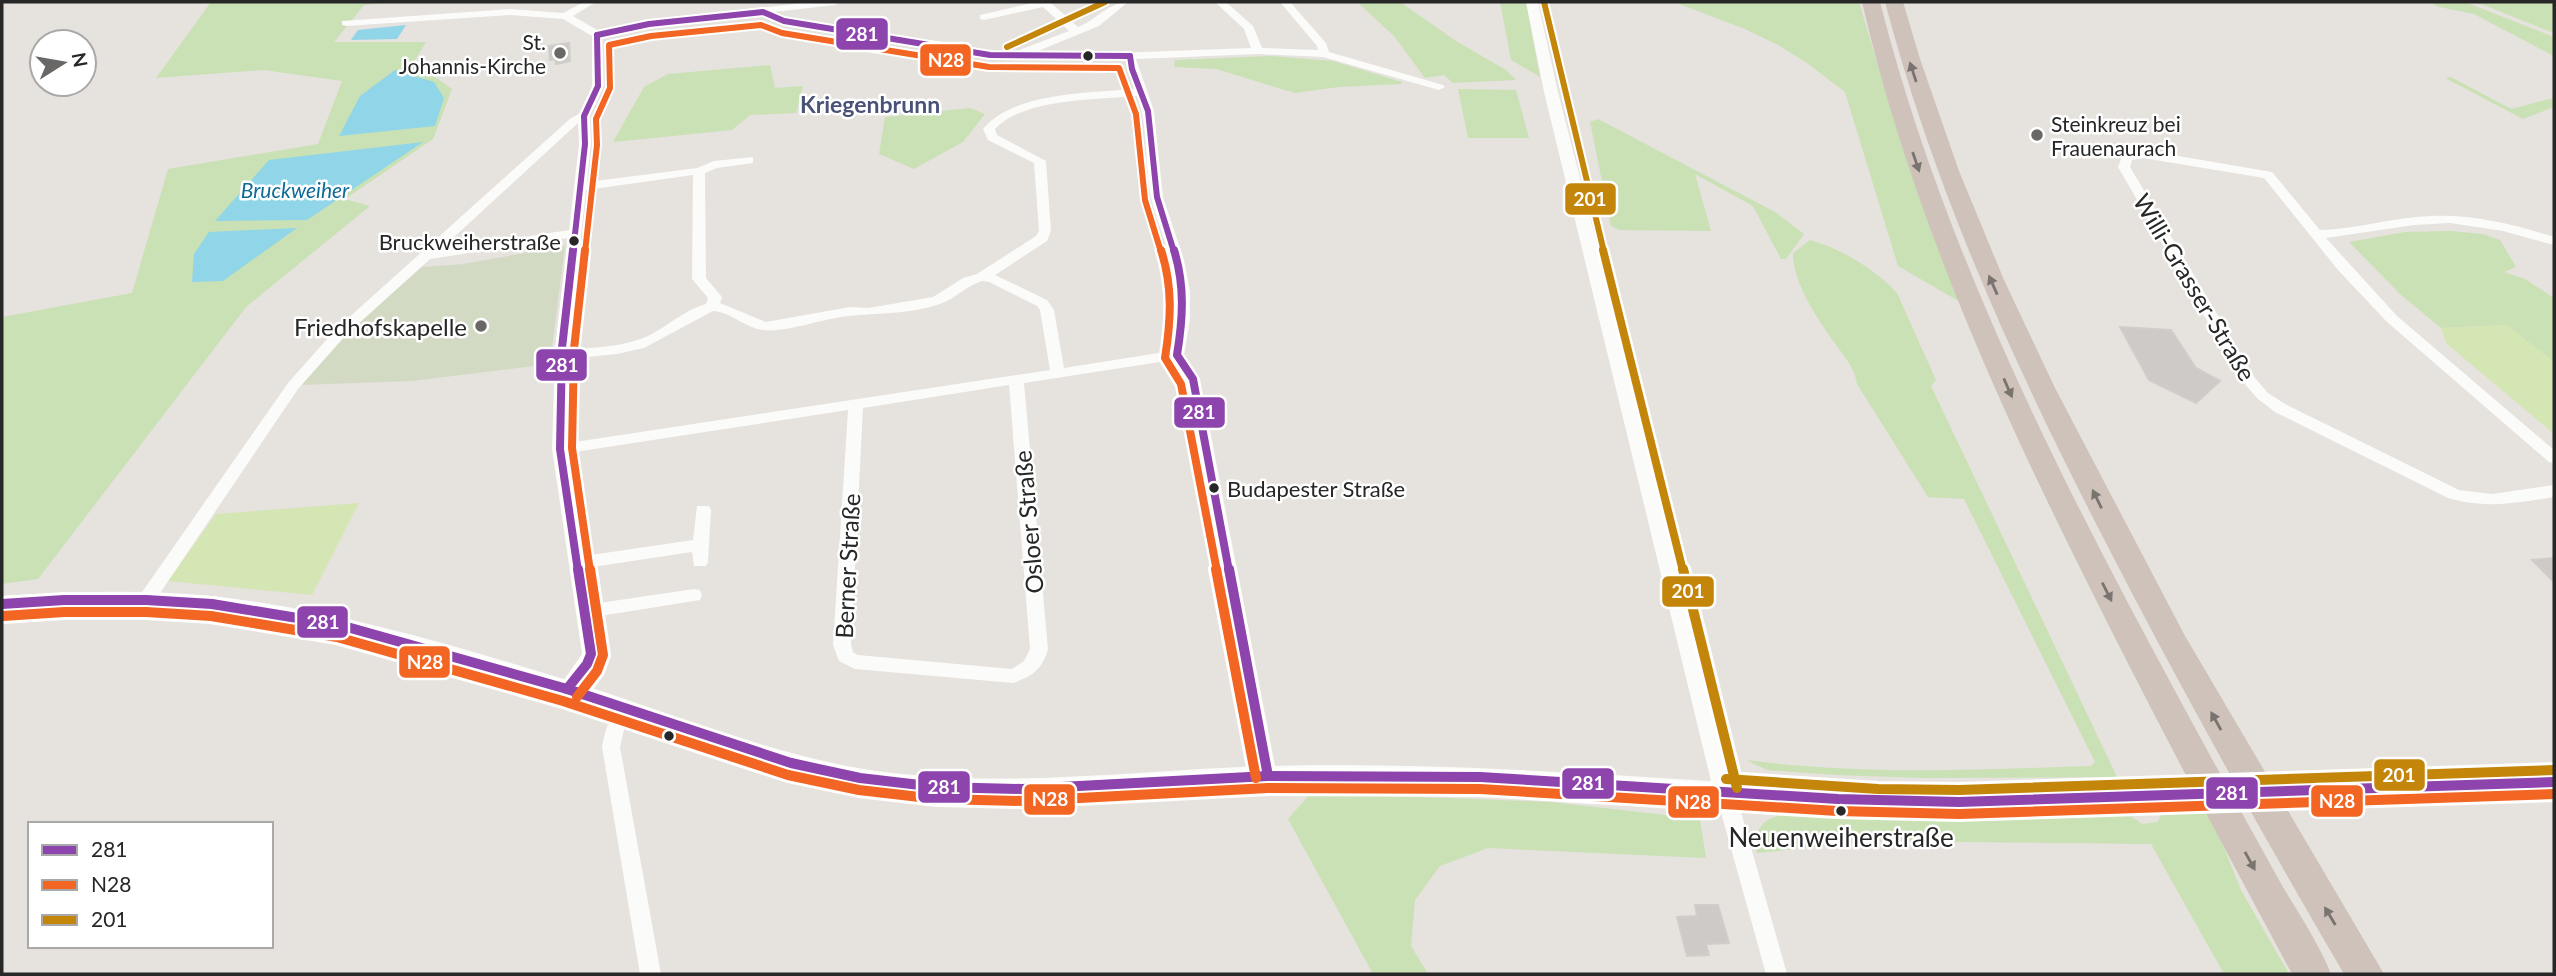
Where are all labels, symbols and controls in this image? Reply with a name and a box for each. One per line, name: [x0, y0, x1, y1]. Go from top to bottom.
line badge: 281: [835, 17, 889, 51]
text: 281: [845, 22, 879, 45]
north arrow: [28, 28, 98, 98]
place label: St. Johannis-Kirche: [399, 29, 546, 78]
line badge: N28: [919, 43, 972, 77]
marker: St. Johannis-Kirche: [552, 45, 568, 61]
text: N28: [928, 48, 964, 71]
unlabelled marker: [1081, 49, 1095, 63]
text: N: [67, 50, 93, 69]
one-way arrow: [1907, 61, 1917, 82]
district label: Kriegenbrunn: [800, 90, 940, 118]
place label: Steinkreuz bei Frauenaurach: [2051, 111, 2181, 160]
marker: Steinkreuz bei Frauenaurach: [2029, 127, 2045, 143]
one-way arrow: [1911, 151, 1922, 172]
water label: Bruckweiher: [241, 177, 350, 202]
line badge: 201: [1564, 182, 1617, 216]
text: 201: [1573, 187, 1607, 210]
street label: Willi-Grasser-Straße: [2128, 188, 2262, 386]
place label: Bruckweiherstraße: [379, 228, 561, 255]
marker: Bruckweiherstraße: [567, 234, 581, 248]
one-way arrow: [1987, 274, 1998, 295]
place label: Friedhofskapelle: [294, 312, 467, 341]
marker: Friedhofskapelle: [473, 318, 489, 334]
line badge: 281: [535, 348, 588, 382]
text: 281: [545, 353, 579, 376]
one-way arrow: [2003, 377, 2014, 398]
line badge: 281: [1173, 396, 1226, 429]
text: 281: [1182, 400, 1216, 423]
street label: Osloer Straße: [1007, 449, 1049, 595]
place label: Budapester Straße: [1227, 475, 1405, 502]
marker: Budapester Straße: [1207, 481, 1221, 495]
one-way arrow: [2091, 489, 2102, 509]
street label: Berner Straße: [829, 493, 865, 639]
line badge: 201: [1661, 575, 1715, 608]
text: 201: [1671, 579, 1705, 602]
one-way arrow: [2102, 582, 2113, 602]
line badge: 281: [296, 605, 349, 639]
text: 281: [306, 610, 340, 633]
line badge: N28: [398, 645, 451, 679]
text: N28: [407, 650, 443, 673]
one-way arrow: [2210, 711, 2222, 730]
unlabelled marker: [662, 729, 676, 743]
line badge: 201: [2373, 758, 2426, 792]
text: 201: [2382, 763, 2416, 786]
line badge: 281: [1561, 767, 1615, 800]
line badge: 281: [917, 770, 971, 804]
text: 281: [1571, 771, 1605, 794]
text: 281: [927, 775, 961, 798]
line badge: 281: [2205, 776, 2259, 810]
text: 281: [2215, 781, 2249, 804]
line badge: N28: [1023, 783, 1076, 816]
line badge: N28: [2310, 784, 2364, 818]
line badge: N28: [1667, 785, 1720, 819]
text: N28: [1032, 787, 1068, 810]
text: N28: [2319, 789, 2355, 812]
text: N28: [1675, 790, 1711, 813]
marker: Neuenweiherstraße: [1834, 804, 1848, 818]
place label: Neuenweiherstraße: [1728, 821, 1954, 853]
legend: [28, 822, 273, 948]
text: 281: [91, 836, 128, 861]
one-way arrow: [2244, 851, 2255, 871]
text: N28: [91, 871, 131, 896]
text: 201: [91, 906, 128, 931]
one-way arrow: [2324, 906, 2336, 925]

